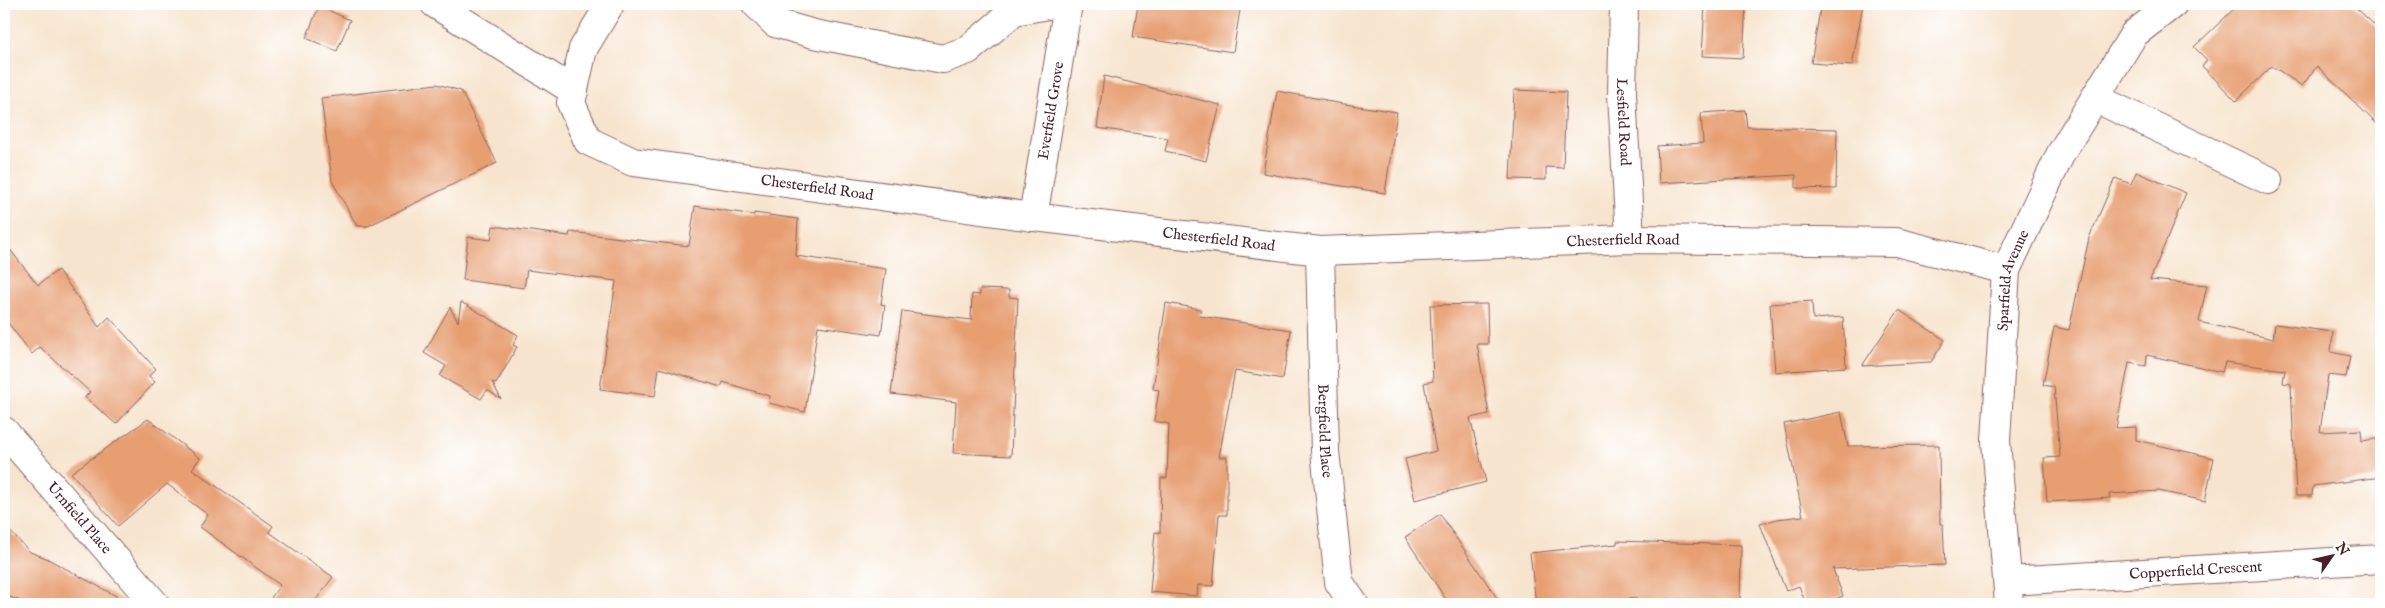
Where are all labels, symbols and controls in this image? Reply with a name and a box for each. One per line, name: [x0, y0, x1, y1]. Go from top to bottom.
street label: Everfield Grove: [1033, 60, 1068, 161]
street label: Lesfield Road: [1612, 78, 1636, 167]
street label: Chesterfield Road: [760, 170, 876, 205]
street label: Chesterfield Road: [1161, 223, 1277, 255]
street label: Sparfield Avenue: [1993, 226, 2033, 332]
street label: Chesterfield Road: [1566, 229, 1681, 251]
street label: Bergfield Place: [1314, 384, 1337, 479]
street label: Urnfield Place: [43, 478, 116, 558]
north arrow: [2308, 530, 2358, 580]
text: N: [2331, 538, 2353, 559]
street label: Copperfield Crescent: [2129, 557, 2263, 583]

